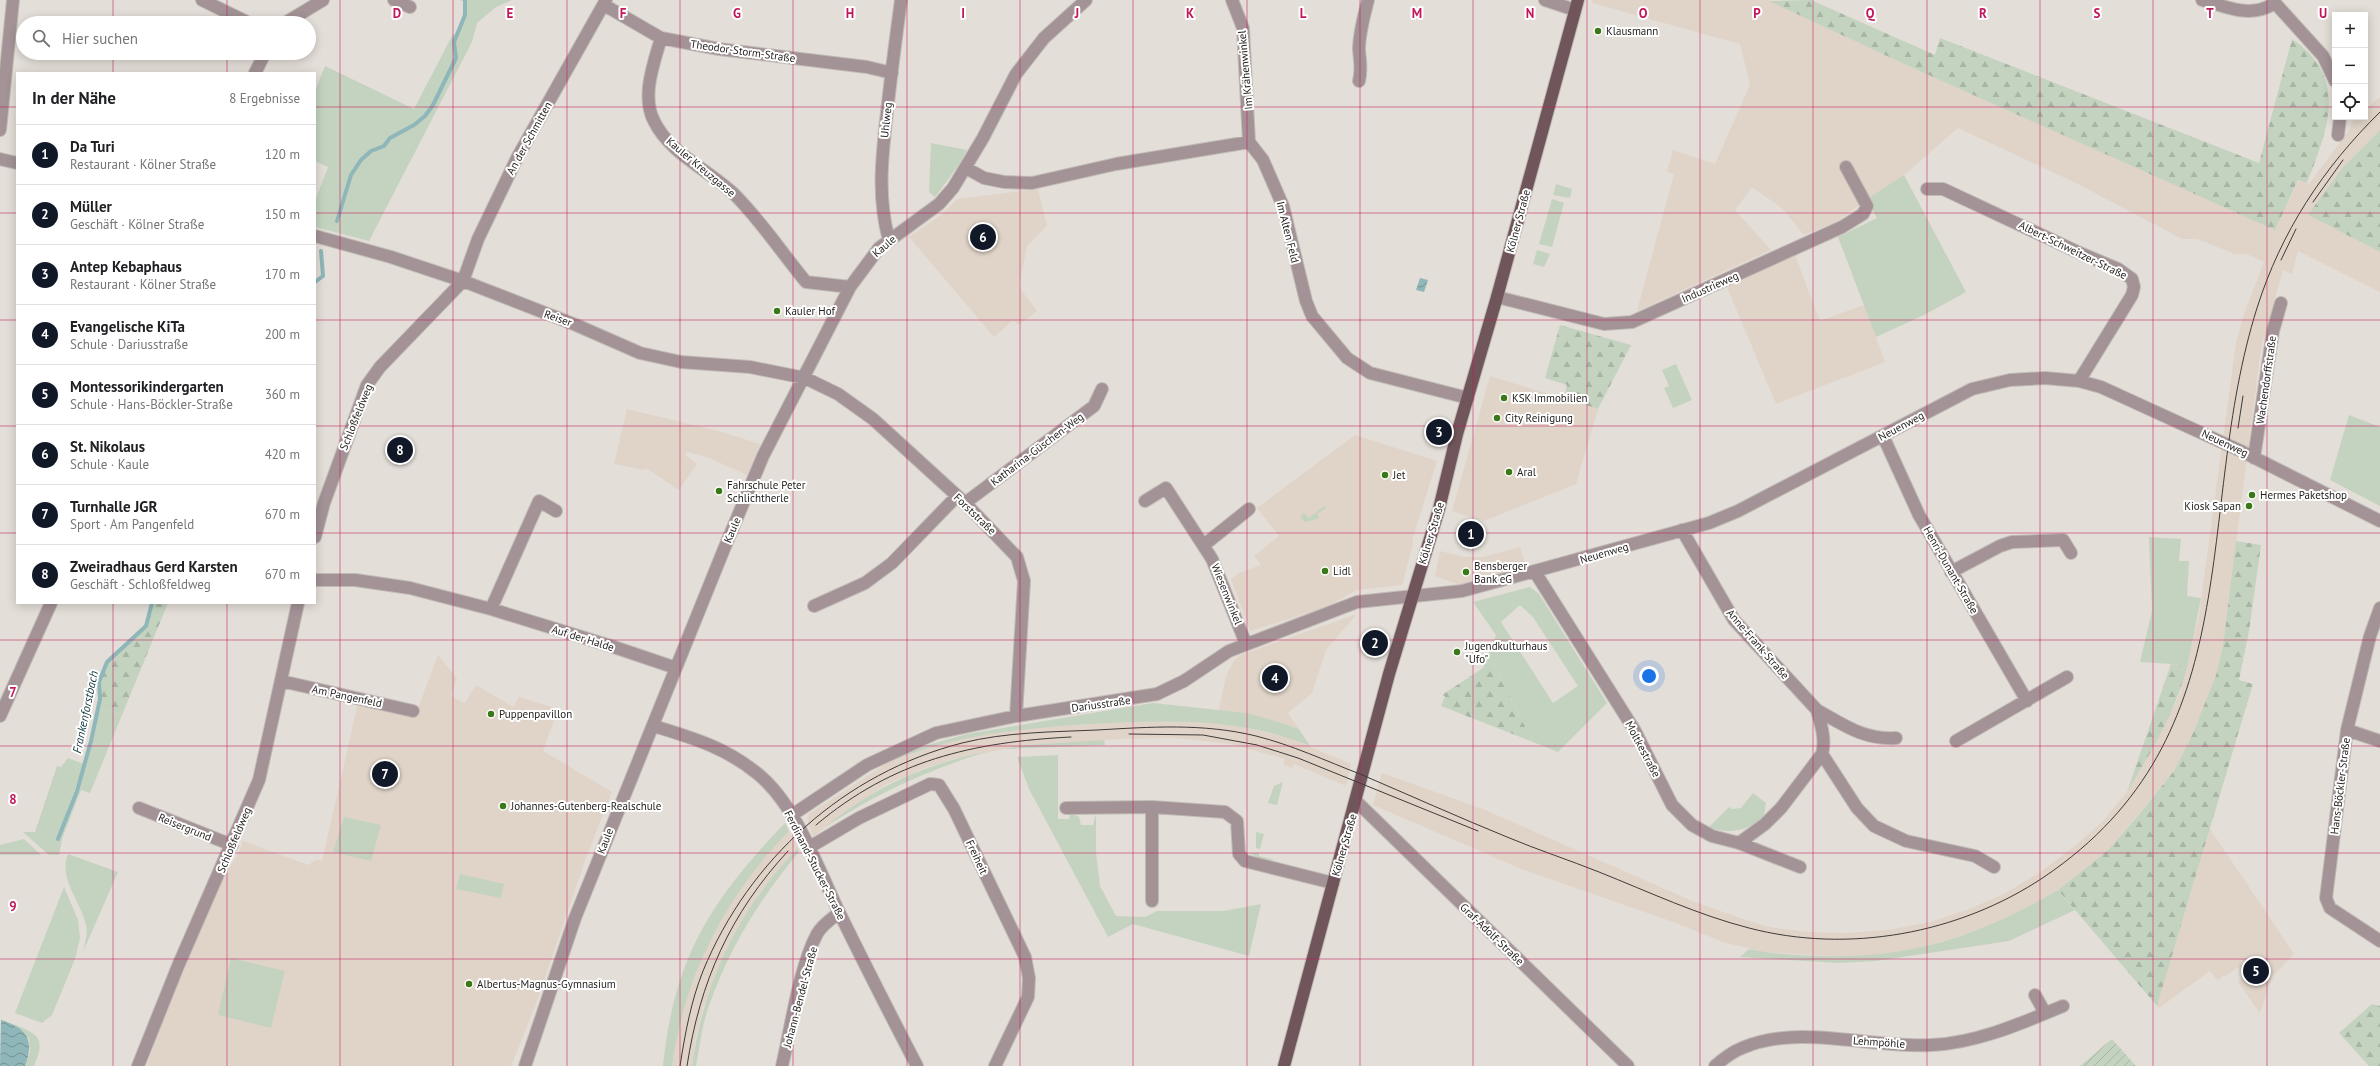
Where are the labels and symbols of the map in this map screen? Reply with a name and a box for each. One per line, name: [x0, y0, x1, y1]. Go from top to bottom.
text: D: [393, 5, 401, 22]
text: E: [507, 5, 514, 22]
text: F: [620, 5, 627, 22]
text: G: [733, 5, 741, 22]
text: H: [846, 5, 854, 22]
text: I: [961, 5, 965, 22]
text: J: [1074, 5, 1079, 22]
text: K: [1186, 5, 1194, 22]
text: L: [1300, 5, 1307, 22]
text: M: [1412, 5, 1422, 22]
text: N: [1526, 5, 1534, 22]
text: O: [1639, 5, 1648, 22]
text: P: [1753, 5, 1761, 22]
text: Q: [1866, 5, 1876, 22]
text: R: [1979, 5, 1987, 22]
text: S: [2094, 5, 2101, 22]
text: T: [2206, 5, 2214, 22]
text: U: [2319, 5, 2327, 22]
place label: Klausmann: [1606, 24, 1658, 38]
marker: Klausmann: [1593, 26, 1603, 36]
street label: Im Krähenwinkel: [1235, 29, 1255, 110]
street label: Theodor-Storm-Straße: [690, 37, 797, 65]
street label: An der Schmitten: [503, 99, 555, 177]
street label: Uhlweg: [877, 101, 895, 139]
street label: Kauler Kreuzgasse: [664, 134, 739, 200]
street label: Kölner Straße: [1503, 188, 1533, 254]
street label: Im Alten Feld: [1274, 200, 1302, 264]
street label: Albert-Schweitzer-Straße: [2017, 218, 2130, 282]
pin: 6: [970, 222, 996, 252]
street label: Kaule: [869, 232, 899, 260]
street label: Industrieweg: [1679, 268, 1741, 306]
place label: Kauler Hof: [785, 304, 835, 318]
marker: Kauler Hof: [772, 306, 782, 316]
street label: Reiser: [542, 307, 574, 330]
street label: Wachendorffstraße: [2253, 335, 2279, 425]
street label: Schloßfeldweg: [336, 382, 376, 452]
place label: KSK Immobilien: [1512, 391, 1587, 405]
marker: KSK Immobilien: [1499, 393, 1509, 403]
street label: Neuenweg: [1876, 408, 1926, 444]
street label: Katharina-Güschen-Weg: [988, 409, 1086, 489]
place label: City Reinigung: [1505, 411, 1573, 425]
marker: City Reinigung: [1492, 413, 1502, 423]
pin: 3: [1426, 417, 1452, 447]
street label: Neuenweg: [2199, 426, 2251, 460]
pin: 8: [387, 435, 413, 465]
place label: Aral: [1517, 465, 1537, 479]
marker: Aral: [1504, 467, 1514, 477]
place label: Jet: [1392, 468, 1406, 482]
marker: Jet: [1380, 470, 1390, 480]
place label: Fahrschule Peter Schlichtherle: [727, 478, 806, 505]
marker: Fahrschule Peter Schlichtherle: [714, 486, 724, 496]
place label: Hermes Paketshop: [2260, 488, 2347, 502]
street label: Forststraße: [951, 490, 999, 538]
marker: Hermes Paketshop: [2247, 490, 2257, 500]
place label: Kiosk Sapan: [2184, 499, 2241, 513]
street label: Kölner Straße: [1415, 500, 1447, 566]
marker: Kiosk Sapan: [2244, 501, 2254, 511]
street label: Kaule: [720, 515, 744, 545]
pin: 1: [1458, 519, 1484, 549]
street label: Henri-Dunant-Straße: [1920, 524, 1982, 616]
street label: Neuenweg: [1578, 539, 1630, 567]
place label: Bensberger Bank eG: [1474, 559, 1527, 586]
street label: Wiesenwinkel: [1208, 561, 1246, 627]
place label: Lidl: [1333, 564, 1352, 578]
marker: Lidl: [1320, 566, 1330, 576]
marker: Bensberger Bank eG: [1461, 567, 1471, 577]
street label: Anne-Frank-Straße: [1724, 606, 1793, 682]
street label: Auf der Halde: [550, 622, 616, 654]
pin: 2: [1362, 628, 1388, 658]
place label: Jugendkulturhaus "Ufo": [1464, 639, 1548, 666]
marker: Jugendkulturhaus "Ufo": [1452, 647, 1462, 657]
pin: 4: [1262, 663, 1288, 693]
your location: [1639, 666, 1659, 686]
water label: Frankenforstbach: [69, 669, 101, 755]
street label: Am Pangenfeld: [311, 682, 383, 710]
text: 7: [9, 684, 17, 701]
street label: Dariusstraße: [1071, 693, 1132, 715]
place label: Puppenpavillon: [499, 707, 572, 721]
marker: Puppenpavillon: [486, 709, 496, 719]
street label: Moltkestraße: [1622, 718, 1664, 780]
street label: Hans-Böckler-Straße: [2327, 736, 2353, 835]
pin: 7: [372, 759, 398, 789]
text: 8: [9, 791, 17, 808]
place label: Johannes-Gutenberg-Realschule: [510, 799, 662, 813]
marker: Johannes-Gutenberg-Realschule: [498, 801, 508, 811]
street label: Schloßfeldweg: [214, 805, 254, 875]
street label: Ferdinand-Stucker-Straße: [781, 808, 849, 922]
street label: Reisergrund: [156, 810, 214, 844]
street label: Kölner Straße: [1328, 812, 1360, 878]
street label: Kaule: [594, 826, 616, 856]
street label: Freiheit: [963, 838, 991, 877]
text: 9: [9, 898, 17, 915]
street label: Graf-Adolf-Straße: [1457, 900, 1527, 968]
street label: Johann-Bendel-Straße: [780, 944, 820, 1050]
pin: 5: [2243, 956, 2269, 986]
place label: Albertus-Magnus-Gymnasium: [477, 977, 616, 991]
marker: Albertus-Magnus-Gymnasium: [464, 979, 474, 989]
street label: Lehmpöhle: [1852, 1033, 1906, 1051]

